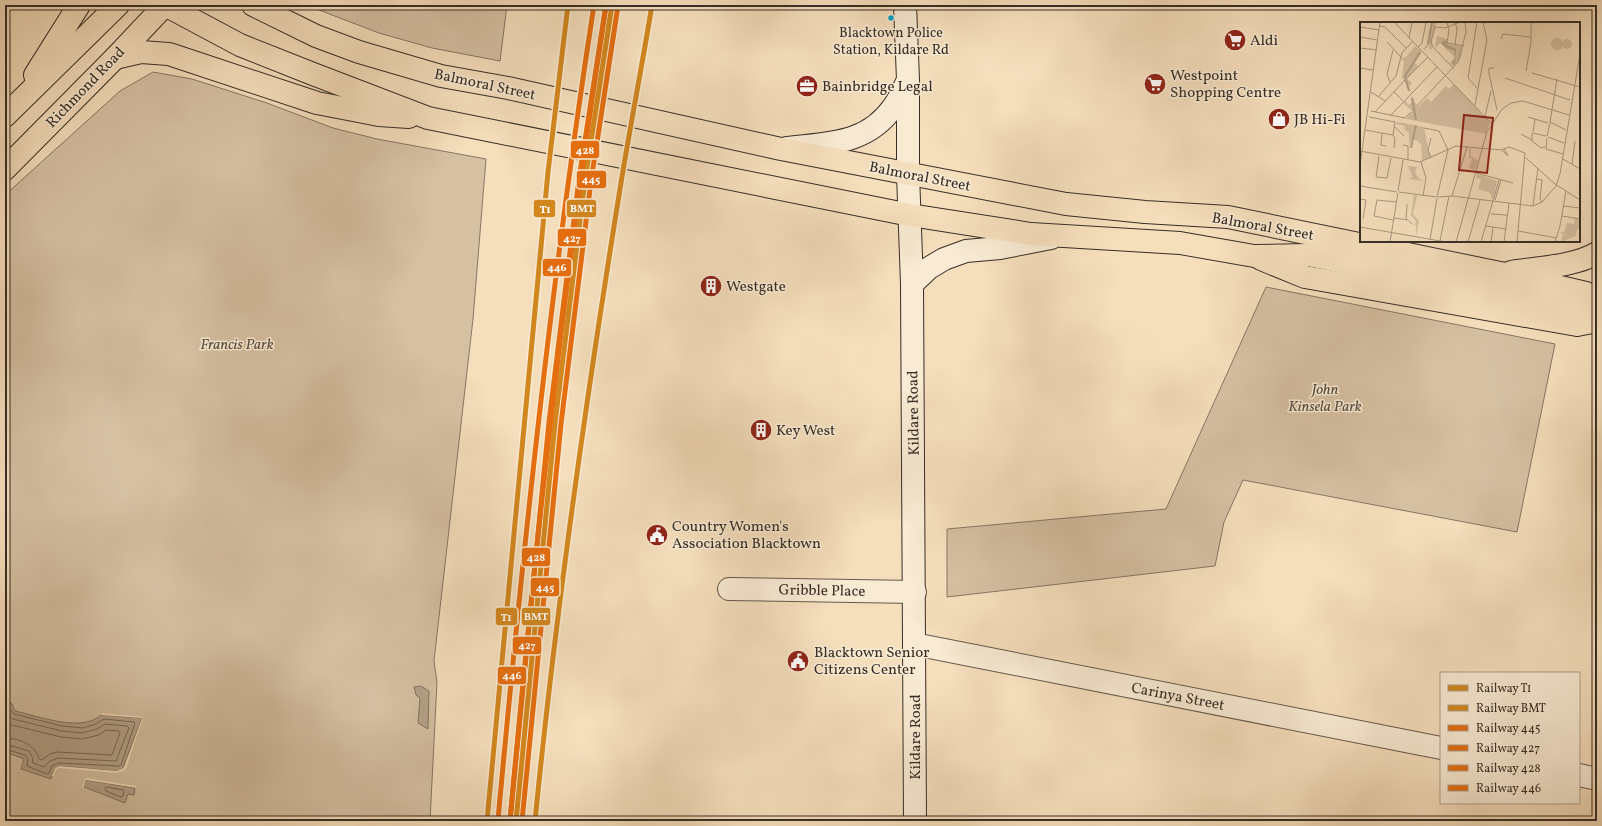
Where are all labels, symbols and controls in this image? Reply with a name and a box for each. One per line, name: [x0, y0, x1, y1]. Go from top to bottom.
marker: Blacktown Police Station, Kildare Rd: [886, 13, 896, 23]
inset map: [1360, 22, 1580, 242]
place label: Blacktown Police Station, Kildare Rd: [833, 24, 949, 60]
supermarket icon: Aldi: [1222, 27, 1248, 53]
place label: Aldi: [1250, 31, 1278, 52]
street label: Richmond Road: [42, 43, 130, 133]
street label: Balmoral Street: [432, 64, 537, 106]
place label: Westpoint Shopping Centre: [1170, 66, 1281, 104]
supermarket icon: Westpoint Shopping Centre: [1142, 71, 1168, 97]
office icon: Bainbridge Legal: [794, 73, 820, 99]
place label: Bainbridge Legal: [822, 77, 933, 98]
shop icon: JB Hi-Fi: [1266, 106, 1292, 132]
place label: JB Hi-Fi: [1294, 110, 1345, 131]
line badge: 428: [570, 140, 600, 159]
text: 428: [576, 144, 594, 159]
street label: Balmoral Street: [867, 157, 972, 198]
line badge: 445: [576, 170, 607, 189]
text: 445: [582, 173, 600, 188]
line badge: T1: [533, 199, 556, 218]
line badge: BMT: [566, 199, 597, 218]
text: BMT: [570, 202, 594, 217]
text: T1: [539, 203, 551, 218]
street label: Balmoral Street: [1210, 208, 1315, 247]
line badge: 427: [557, 228, 587, 247]
text: 427: [563, 232, 581, 247]
line badge: 446: [542, 258, 572, 277]
text: 446: [547, 261, 567, 276]
building icon: Westgate: [698, 273, 724, 299]
place label: Westgate: [726, 277, 786, 298]
park label: Francis Park: [200, 335, 274, 356]
street label: Kildare Road: [903, 370, 926, 456]
park label: John Kinsela Park: [1288, 380, 1362, 418]
building icon: Key West: [748, 417, 774, 443]
place label: Key West: [776, 421, 835, 442]
place label: Country Women's Association Blacktown: [672, 517, 821, 555]
public building icon: Country Women's Association Blacktown: [644, 522, 670, 548]
line badge: 428: [521, 547, 551, 567]
text: 428: [527, 551, 545, 566]
line badge: 445: [530, 577, 560, 597]
street label: Gribble Place: [778, 580, 866, 603]
text: 445: [536, 581, 554, 596]
line badge: T1: [495, 607, 518, 626]
line badge: BMT: [521, 607, 551, 626]
text: BMT: [524, 610, 548, 625]
text: T1: [500, 611, 512, 626]
line badge: 427: [512, 636, 542, 655]
text: 427: [518, 639, 536, 654]
place label: Blacktown Senior Citizens Center: [814, 643, 929, 681]
public building icon: Blacktown Senior Citizens Center: [785, 648, 811, 674]
line badge: 446: [497, 666, 527, 685]
text: 446: [502, 669, 522, 684]
legend: [1440, 672, 1580, 804]
street label: Carinya Street: [1129, 678, 1226, 717]
text: Railway T1: [1476, 681, 1531, 697]
street label: Kildare Road: [906, 694, 927, 780]
text: Railway BMT: [1476, 701, 1546, 717]
text: Railway 445: [1476, 721, 1541, 737]
text: Railway 427: [1476, 741, 1540, 757]
text: Railway 428: [1476, 761, 1541, 777]
text: Railway 446: [1476, 781, 1541, 797]

